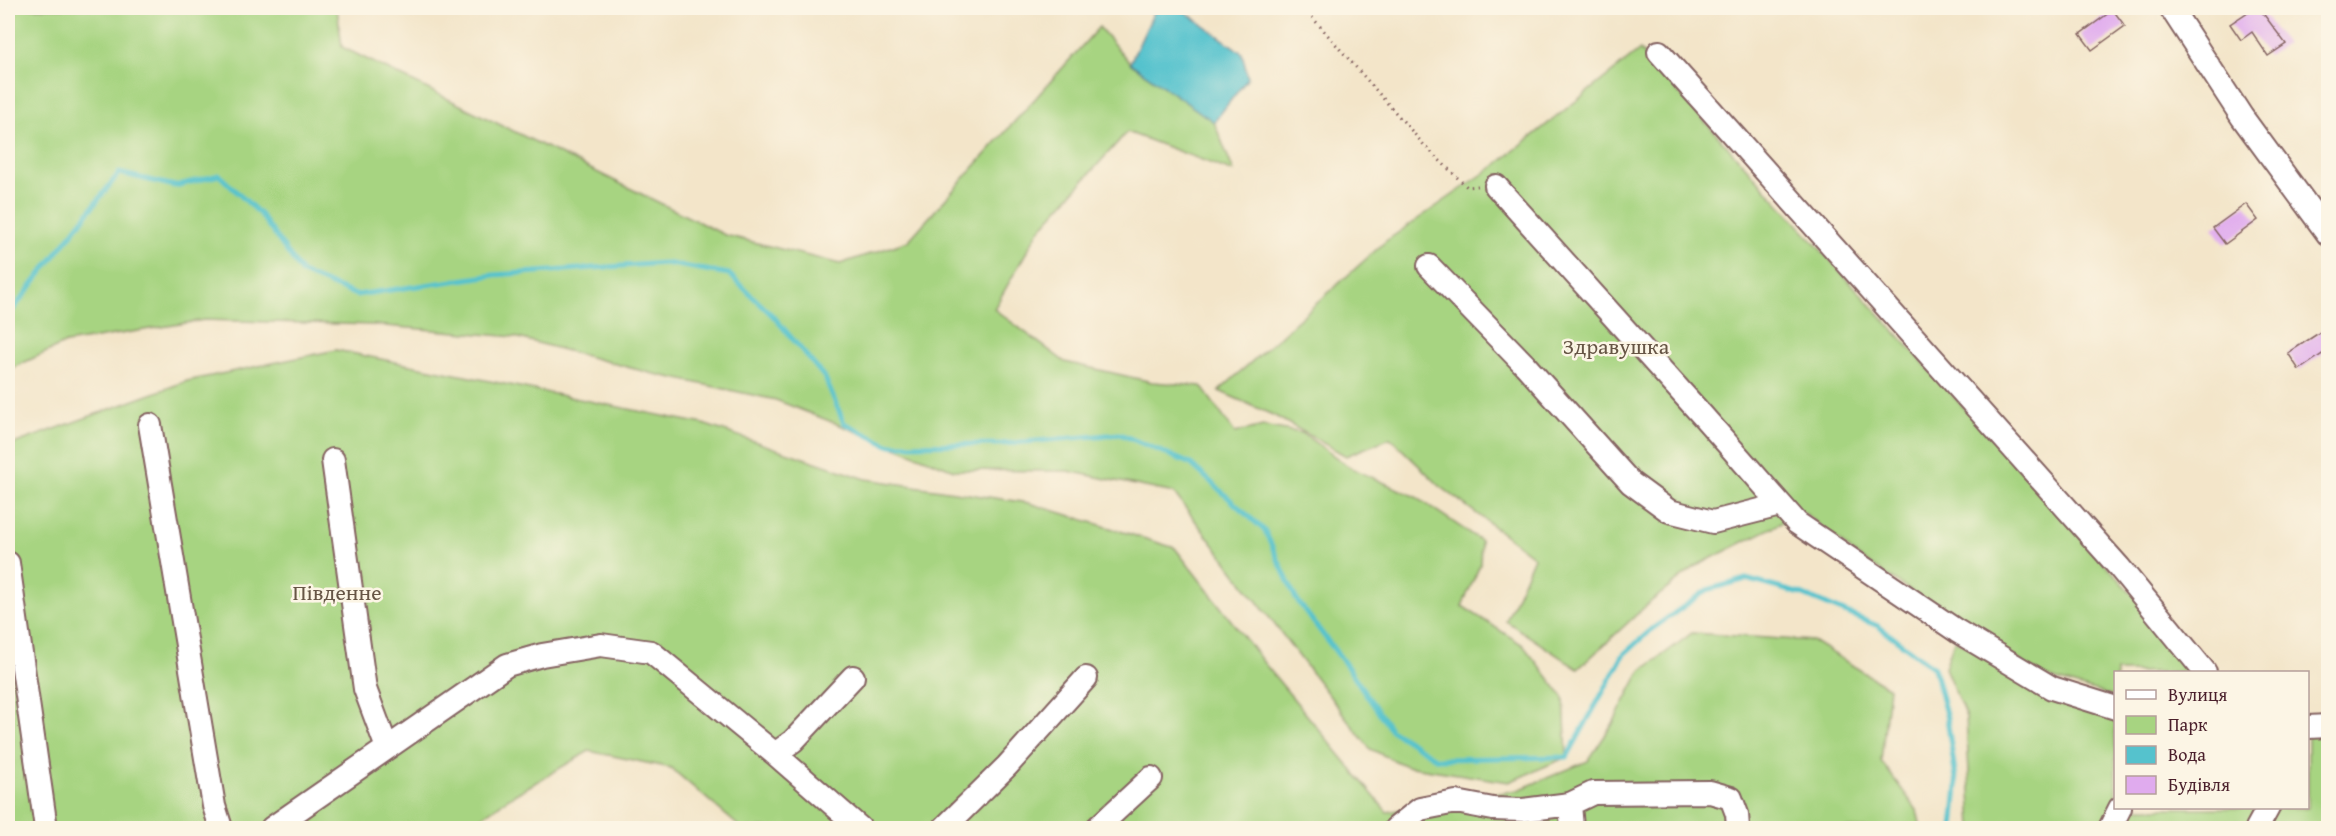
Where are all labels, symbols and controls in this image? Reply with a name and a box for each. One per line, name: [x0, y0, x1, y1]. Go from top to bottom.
park label: Здравушка: [1563, 330, 1670, 362]
park label: Південне: [292, 576, 382, 608]
legend: [2114, 671, 2309, 809]
text: Вулиця: [2168, 681, 2227, 708]
text: Парк: [2168, 711, 2208, 738]
text: Вода: [2168, 741, 2206, 768]
text: Будівля: [2168, 771, 2230, 798]

